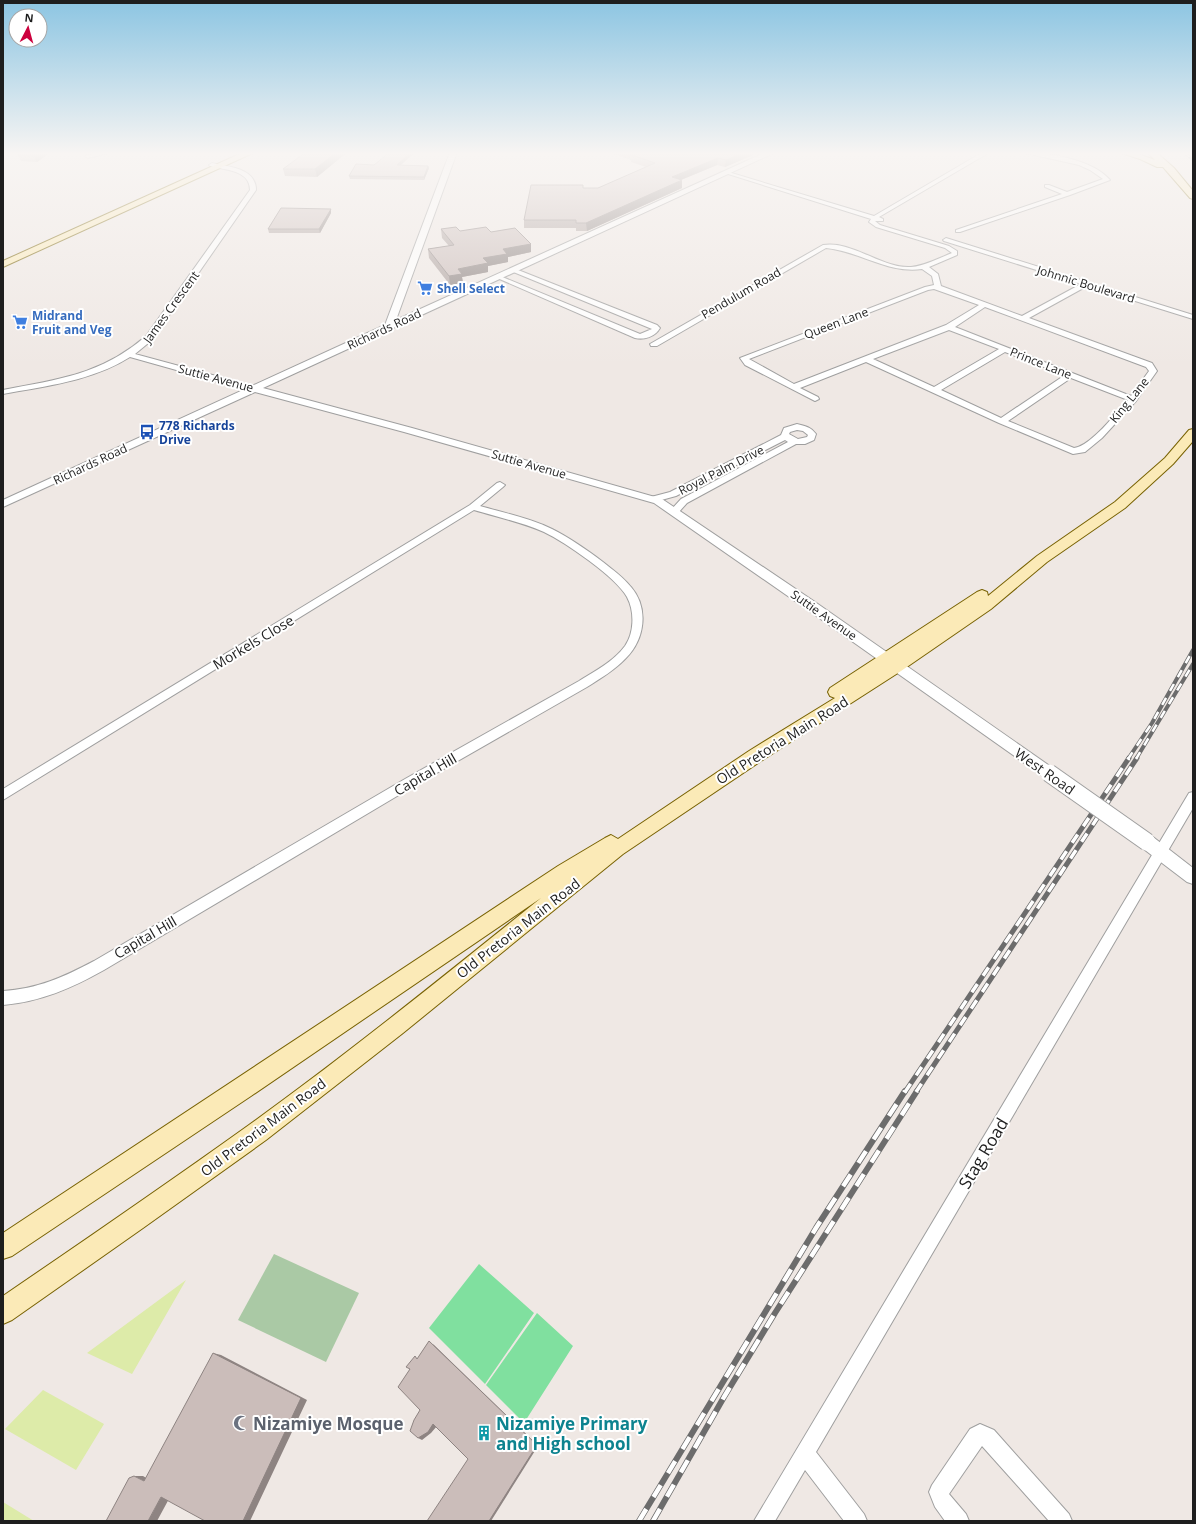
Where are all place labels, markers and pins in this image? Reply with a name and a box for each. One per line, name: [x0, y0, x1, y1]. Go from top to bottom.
supermarket icon: Shell Select: [416, 279, 434, 297]
place label: Shell Select: [437, 280, 505, 297]
place label: Midrand Fruit and Veg: [32, 307, 112, 338]
supermarket icon: Midrand Fruit and Veg: [11, 313, 29, 331]
place label: 778 Richards Drive: [159, 417, 235, 448]
bus stop icon: 778 Richards Drive: [138, 423, 156, 441]
place label: Nizamiye Mosque: [253, 1412, 404, 1435]
place label: Nizamiye Primary and High school: [496, 1412, 648, 1455]
mosque icon: Nizamiye Mosque: [232, 1414, 250, 1432]
building icon: Nizamiye Primary and High school: [475, 1424, 493, 1442]

